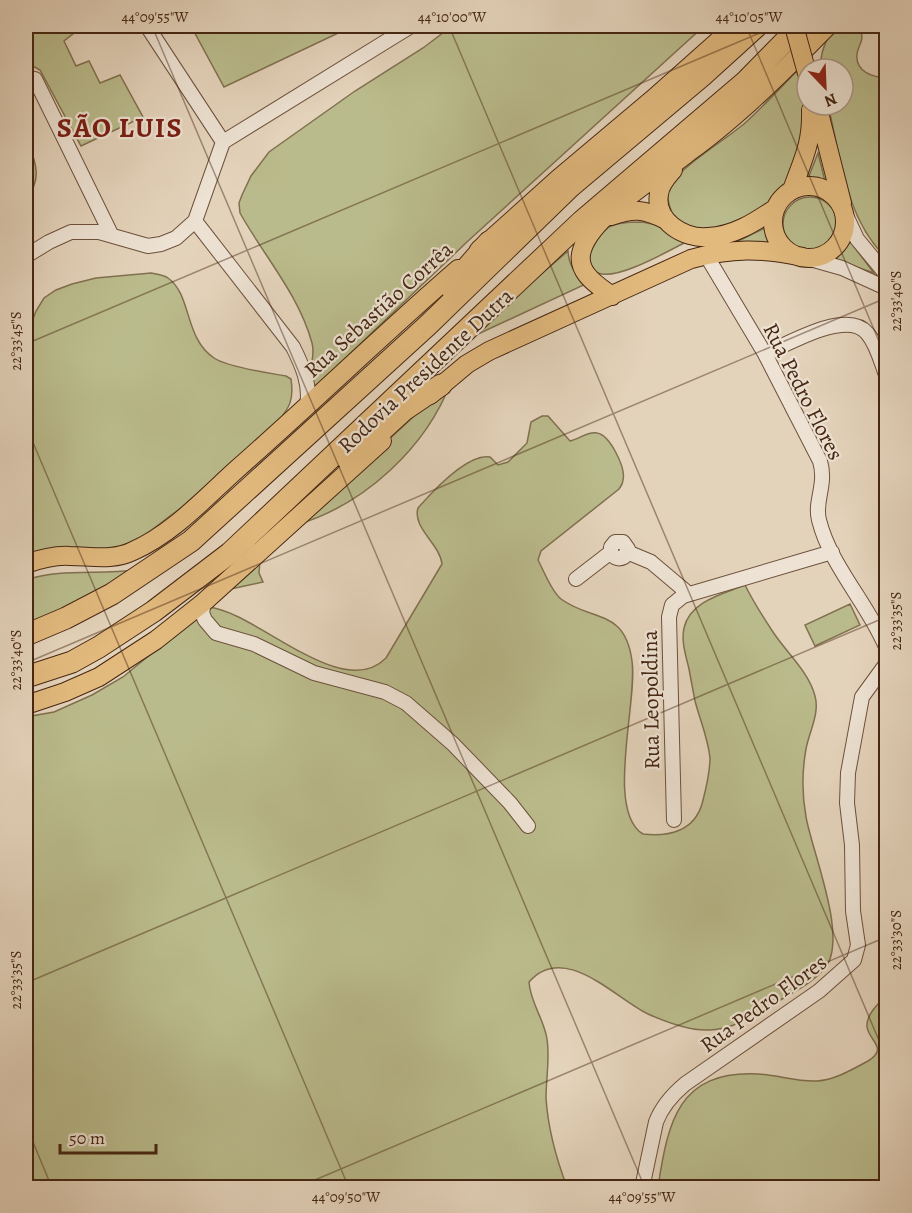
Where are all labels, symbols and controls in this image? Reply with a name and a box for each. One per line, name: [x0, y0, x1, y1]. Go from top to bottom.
text: 44°09'55"W: [122, 7, 188, 27]
text: 44°10'00"W: [418, 7, 486, 27]
text: 44°10'05"W: [716, 7, 782, 27]
north arrow: [795, 57, 855, 117]
text: N: [820, 87, 840, 112]
district label: SÃO LUIS: [57, 109, 183, 147]
street label: Rua Sebastião Corrêa: [298, 234, 460, 385]
text: 22°33'40"S: [886, 270, 906, 332]
street label: Rodovia Presidente Dutra: [331, 281, 521, 460]
text: 22°33'45"S: [6, 311, 26, 371]
street label: Rua Pedro Flores: [756, 318, 851, 465]
text: 22°33'35"S: [886, 591, 906, 651]
text: 22°33'40"S: [6, 629, 26, 691]
street label: Rua Leopoldina: [635, 629, 667, 770]
text: 22°33'30"S: [886, 910, 906, 970]
street label: Rua Pedro Flores: [694, 948, 833, 1060]
text: 22°33'35"S: [6, 950, 26, 1010]
scale bar: [60, 1117, 156, 1155]
text: 50 m: [69, 1126, 105, 1150]
text: 44°09'50"W: [312, 1187, 380, 1207]
text: 44°09'55"W: [609, 1187, 675, 1207]

